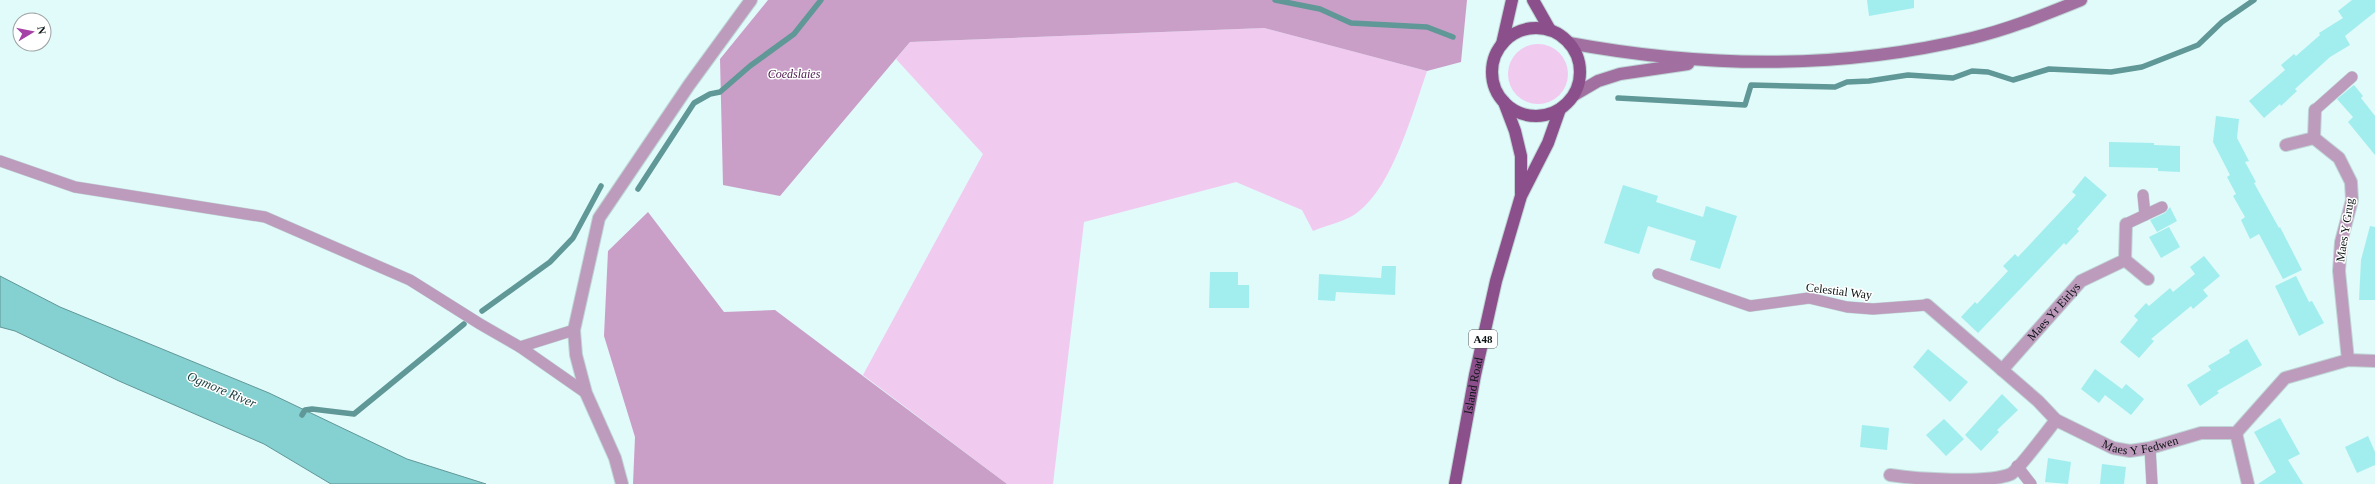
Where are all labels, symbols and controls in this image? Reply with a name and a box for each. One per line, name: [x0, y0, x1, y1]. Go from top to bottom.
north arrow: [12, 12, 52, 52]
text: N: [35, 25, 48, 35]
park label: Coedslaies: [768, 67, 821, 81]
street label: Maes Y Grug: [2333, 197, 2357, 263]
street label: Maes Yr Eirlys: [2024, 279, 2083, 344]
street label: Celestial Way: [1805, 280, 1873, 302]
road number: A48: [1469, 330, 1497, 348]
street label: Island Road: [1461, 356, 1486, 415]
water label: Ogmore River: [185, 368, 259, 411]
street label: Maes Y Fedwen: [2100, 433, 2180, 458]

